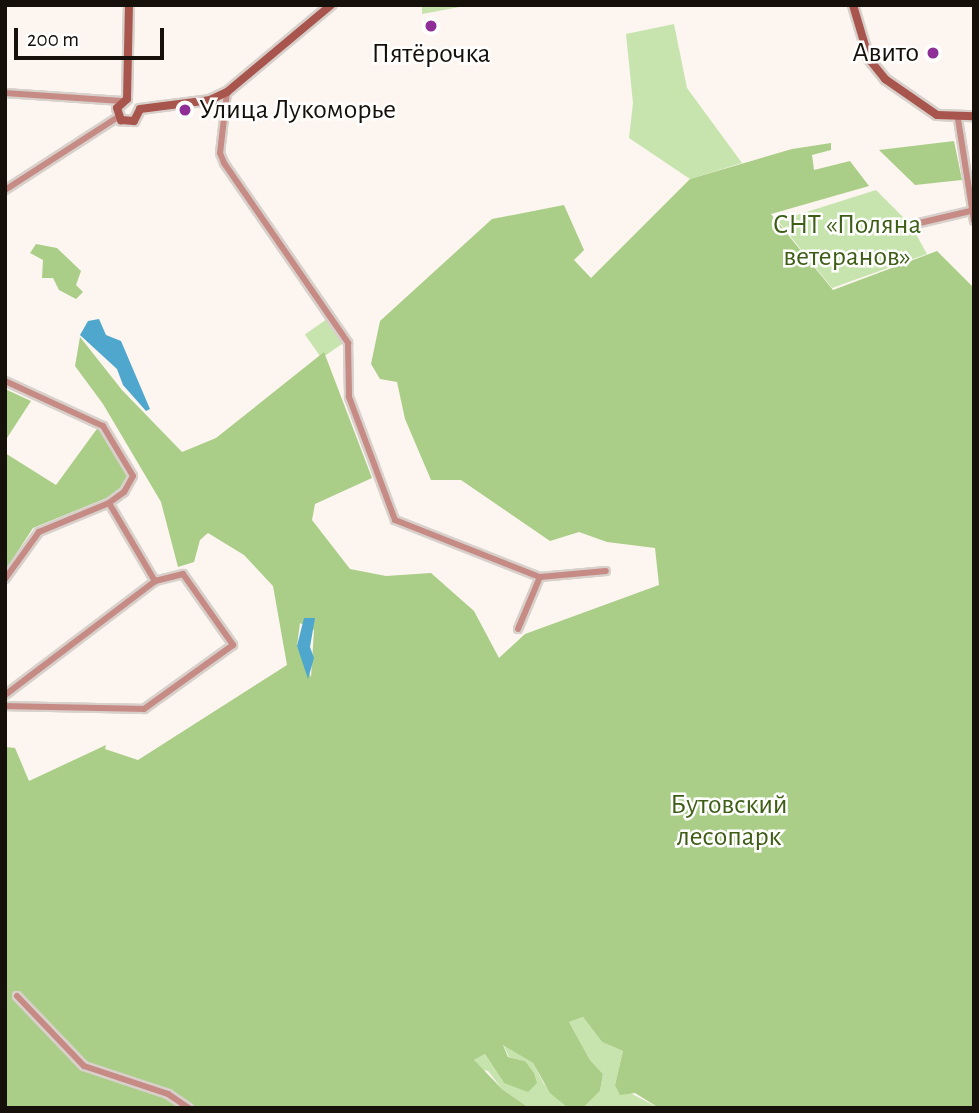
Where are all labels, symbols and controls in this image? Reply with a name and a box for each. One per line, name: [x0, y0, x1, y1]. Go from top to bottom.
scale bar: [18, 14, 168, 58]
marker: Пятёрочка: [423, 18, 439, 34]
text: 200 m: [27, 29, 79, 50]
place label: Авито: [852, 36, 919, 70]
place label: Пятёрочка: [371, 37, 491, 71]
marker: Авито: [925, 45, 941, 61]
place label: Улица Лукоморье: [199, 93, 396, 127]
marker: Улица Лукоморье: [177, 102, 193, 118]
park label: СНТ «Поляна ветеранов»: [773, 208, 921, 274]
park label: Бутовский лесопарк: [670, 788, 788, 854]

